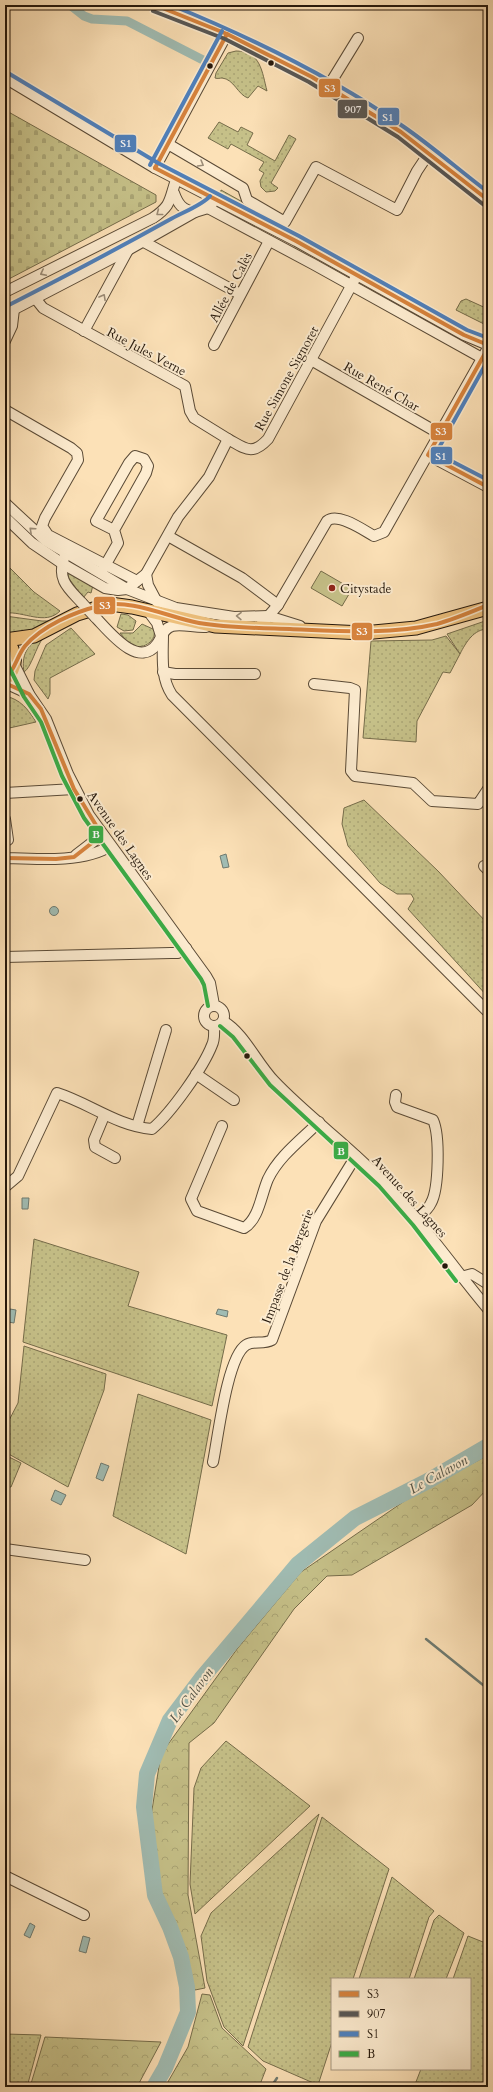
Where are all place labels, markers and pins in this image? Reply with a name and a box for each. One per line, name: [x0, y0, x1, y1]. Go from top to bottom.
unlabelled marker: [266, 58, 276, 68]
unlabelled marker: [205, 61, 215, 71]
place label: Citystade: [340, 580, 392, 598]
marker: Citystade: [327, 583, 337, 593]
unlabelled marker: [75, 794, 85, 804]
unlabelled marker: [242, 1051, 252, 1061]
unlabelled marker: [440, 1261, 450, 1271]

